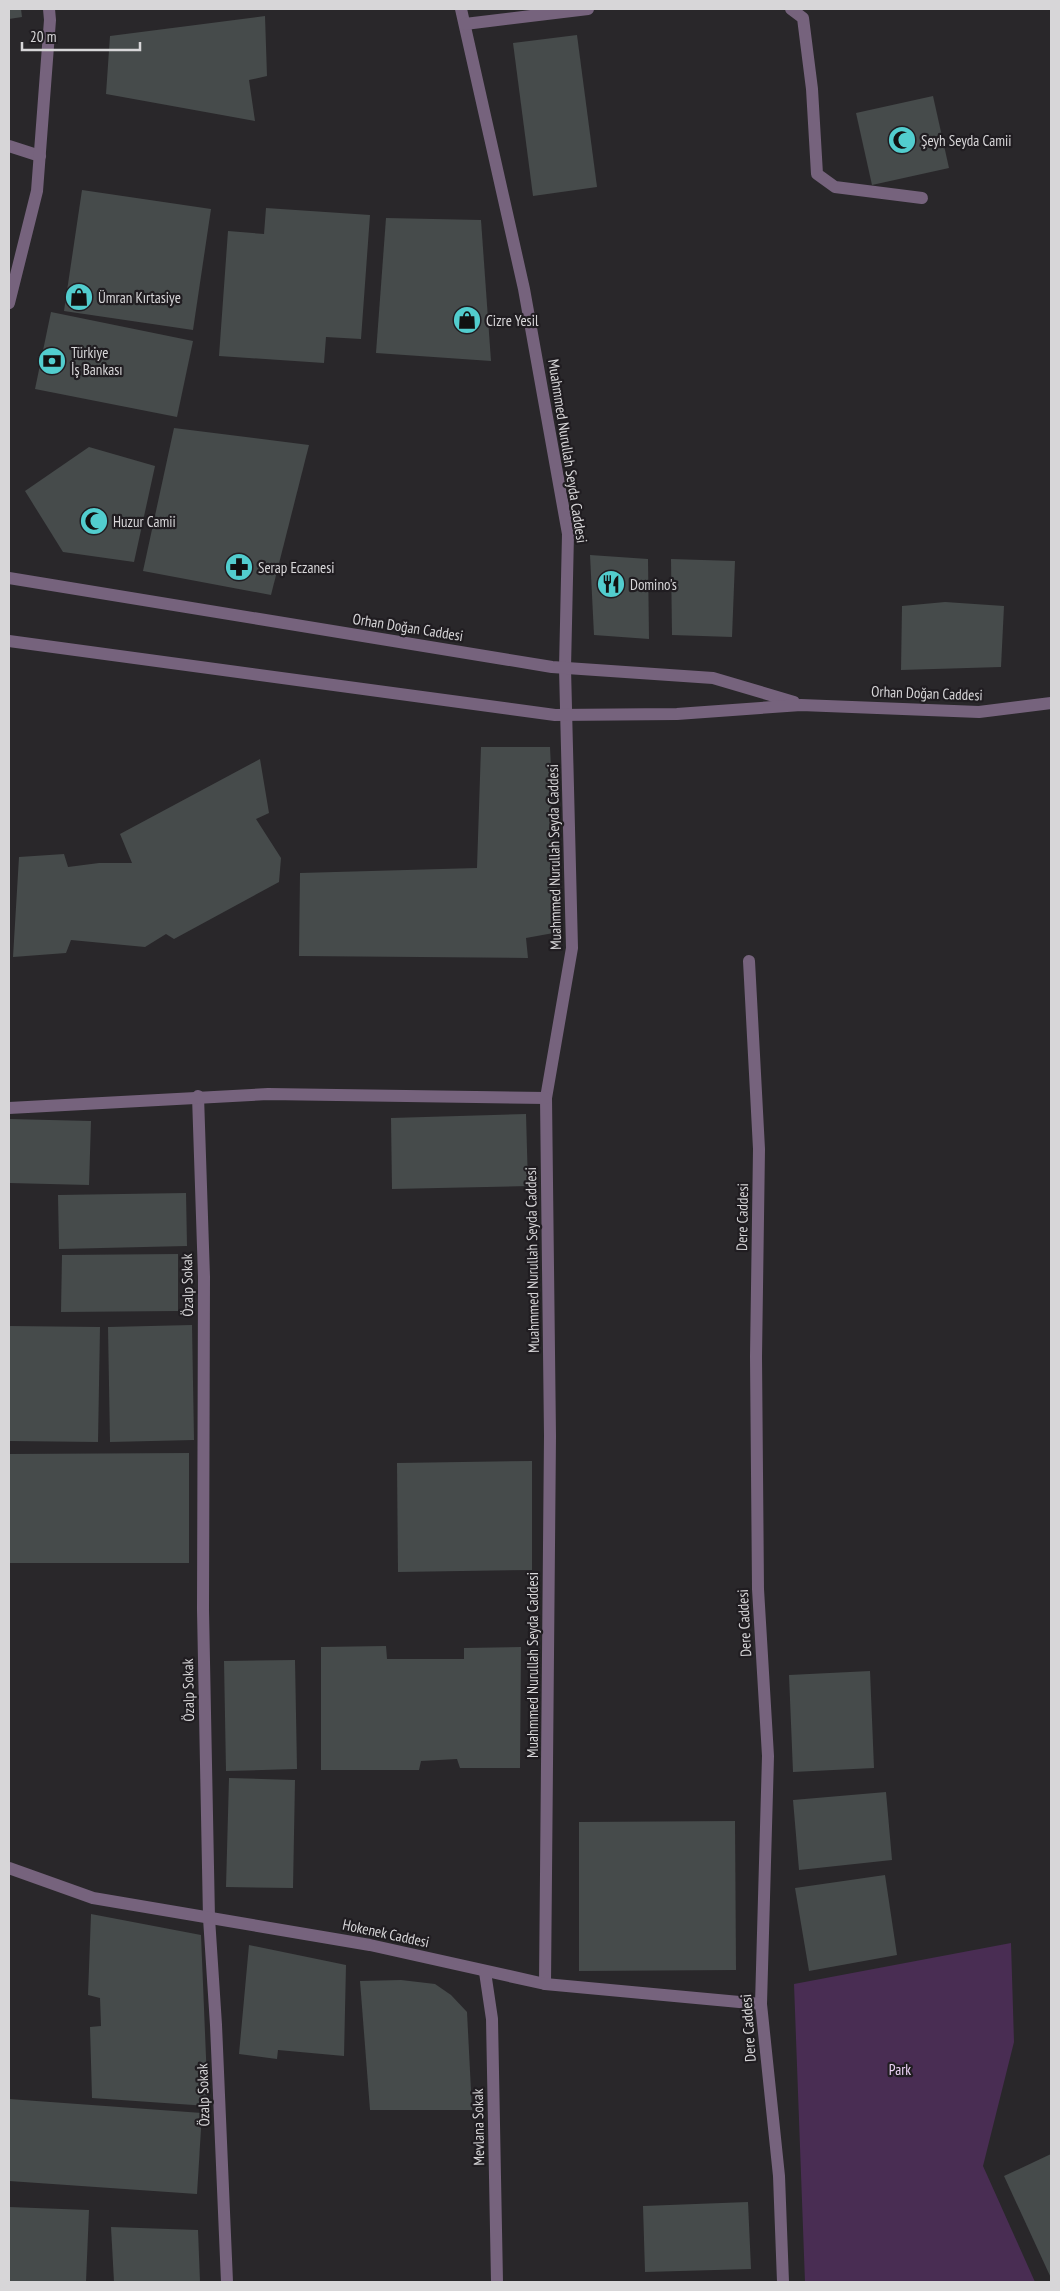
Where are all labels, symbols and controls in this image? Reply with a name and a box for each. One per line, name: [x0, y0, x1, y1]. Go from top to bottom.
scale bar: [22, 20, 140, 52]
text: 20 m: [30, 27, 56, 46]
mosque icon: Şeyh Seyda Camii: [887, 125, 917, 155]
place label: Şeyh Seyda Camii: [921, 131, 1011, 150]
shop icon: Ümran Kırtasiye: [64, 282, 94, 312]
place label: Ümran Kırtasiye: [98, 288, 181, 307]
shop icon: Cizre Yesil: [452, 305, 482, 335]
place label: Cizre Yesil: [486, 311, 539, 330]
place label: Türkiye İş Bankası: [71, 343, 123, 379]
bank icon: Türkiye İş Bankası: [37, 346, 67, 376]
street label: Muahmmed Nurullah Seyda Caddesi: [544, 358, 592, 544]
mosque icon: Huzur Camii: [79, 506, 109, 536]
place label: Huzur Camii: [113, 512, 176, 531]
pharmacy icon: Serap Eczanesi: [224, 552, 254, 582]
place label: Serap Eczanesi: [258, 558, 335, 577]
restaurant icon: Domino's: [596, 569, 626, 599]
place label: Domino's: [630, 575, 677, 594]
street label: Orhan Doğan Caddesi: [351, 609, 465, 645]
street label: Orhan Doğan Caddesi: [871, 682, 983, 704]
street label: Muahmmed Nurullah Seyda Caddesi: [543, 764, 565, 950]
street label: Muahmmed Nurullah Seyda Caddesi: [521, 1167, 543, 1353]
street label: Dere Caddesi: [732, 1183, 752, 1251]
street label: Özalp Sokak: [177, 1253, 197, 1317]
street label: Muahmmed Nurullah Seyda Caddesi: [523, 1572, 542, 1758]
street label: Dere Caddesi: [733, 1589, 755, 1657]
street label: Özalp Sokak: [178, 1658, 198, 1722]
street label: Hokenek Caddesi: [341, 1915, 431, 1951]
street label: Dere Caddesi: [736, 1994, 760, 2062]
park label: Park: [889, 2060, 911, 2079]
street label: Özalp Sokak: [192, 2063, 214, 2127]
street label: Mevlana Sokak: [468, 2088, 488, 2166]

